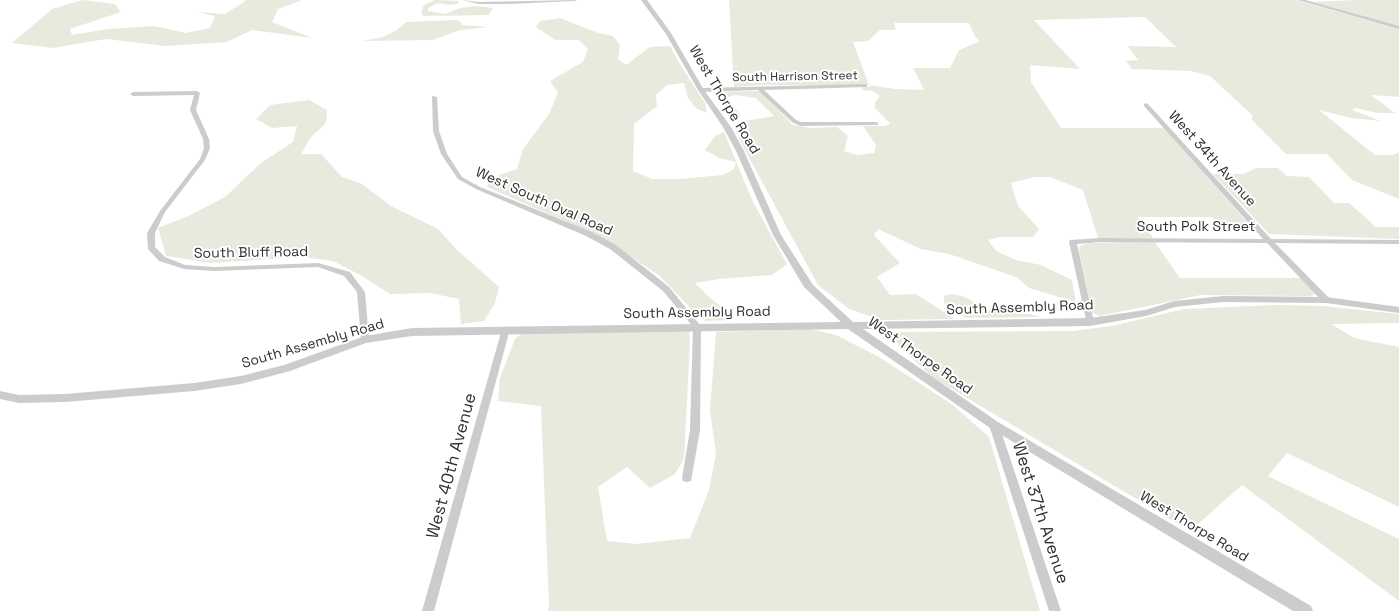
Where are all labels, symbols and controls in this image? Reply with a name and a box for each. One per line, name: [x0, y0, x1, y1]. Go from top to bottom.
street label: West Thorpe Road: [685, 43, 763, 157]
street label: South Harrison Street: [732, 69, 858, 85]
street label: West 34th Avenue: [1165, 108, 1259, 210]
street label: West South Oval Road: [473, 164, 615, 240]
street label: South Polk Street: [1137, 219, 1255, 235]
street label: South Bluff Road: [194, 244, 308, 262]
street label: South Assembly Road: [946, 297, 1094, 319]
street label: South Assembly Road: [623, 303, 771, 323]
street label: West Thorpe Road: [865, 314, 975, 398]
street label: South Assembly Road: [240, 316, 386, 372]
street label: West 40th Avenue: [423, 391, 481, 541]
street label: West 37th Avenue: [1007, 439, 1073, 587]
street label: West Thorpe Road: [1137, 488, 1251, 566]

